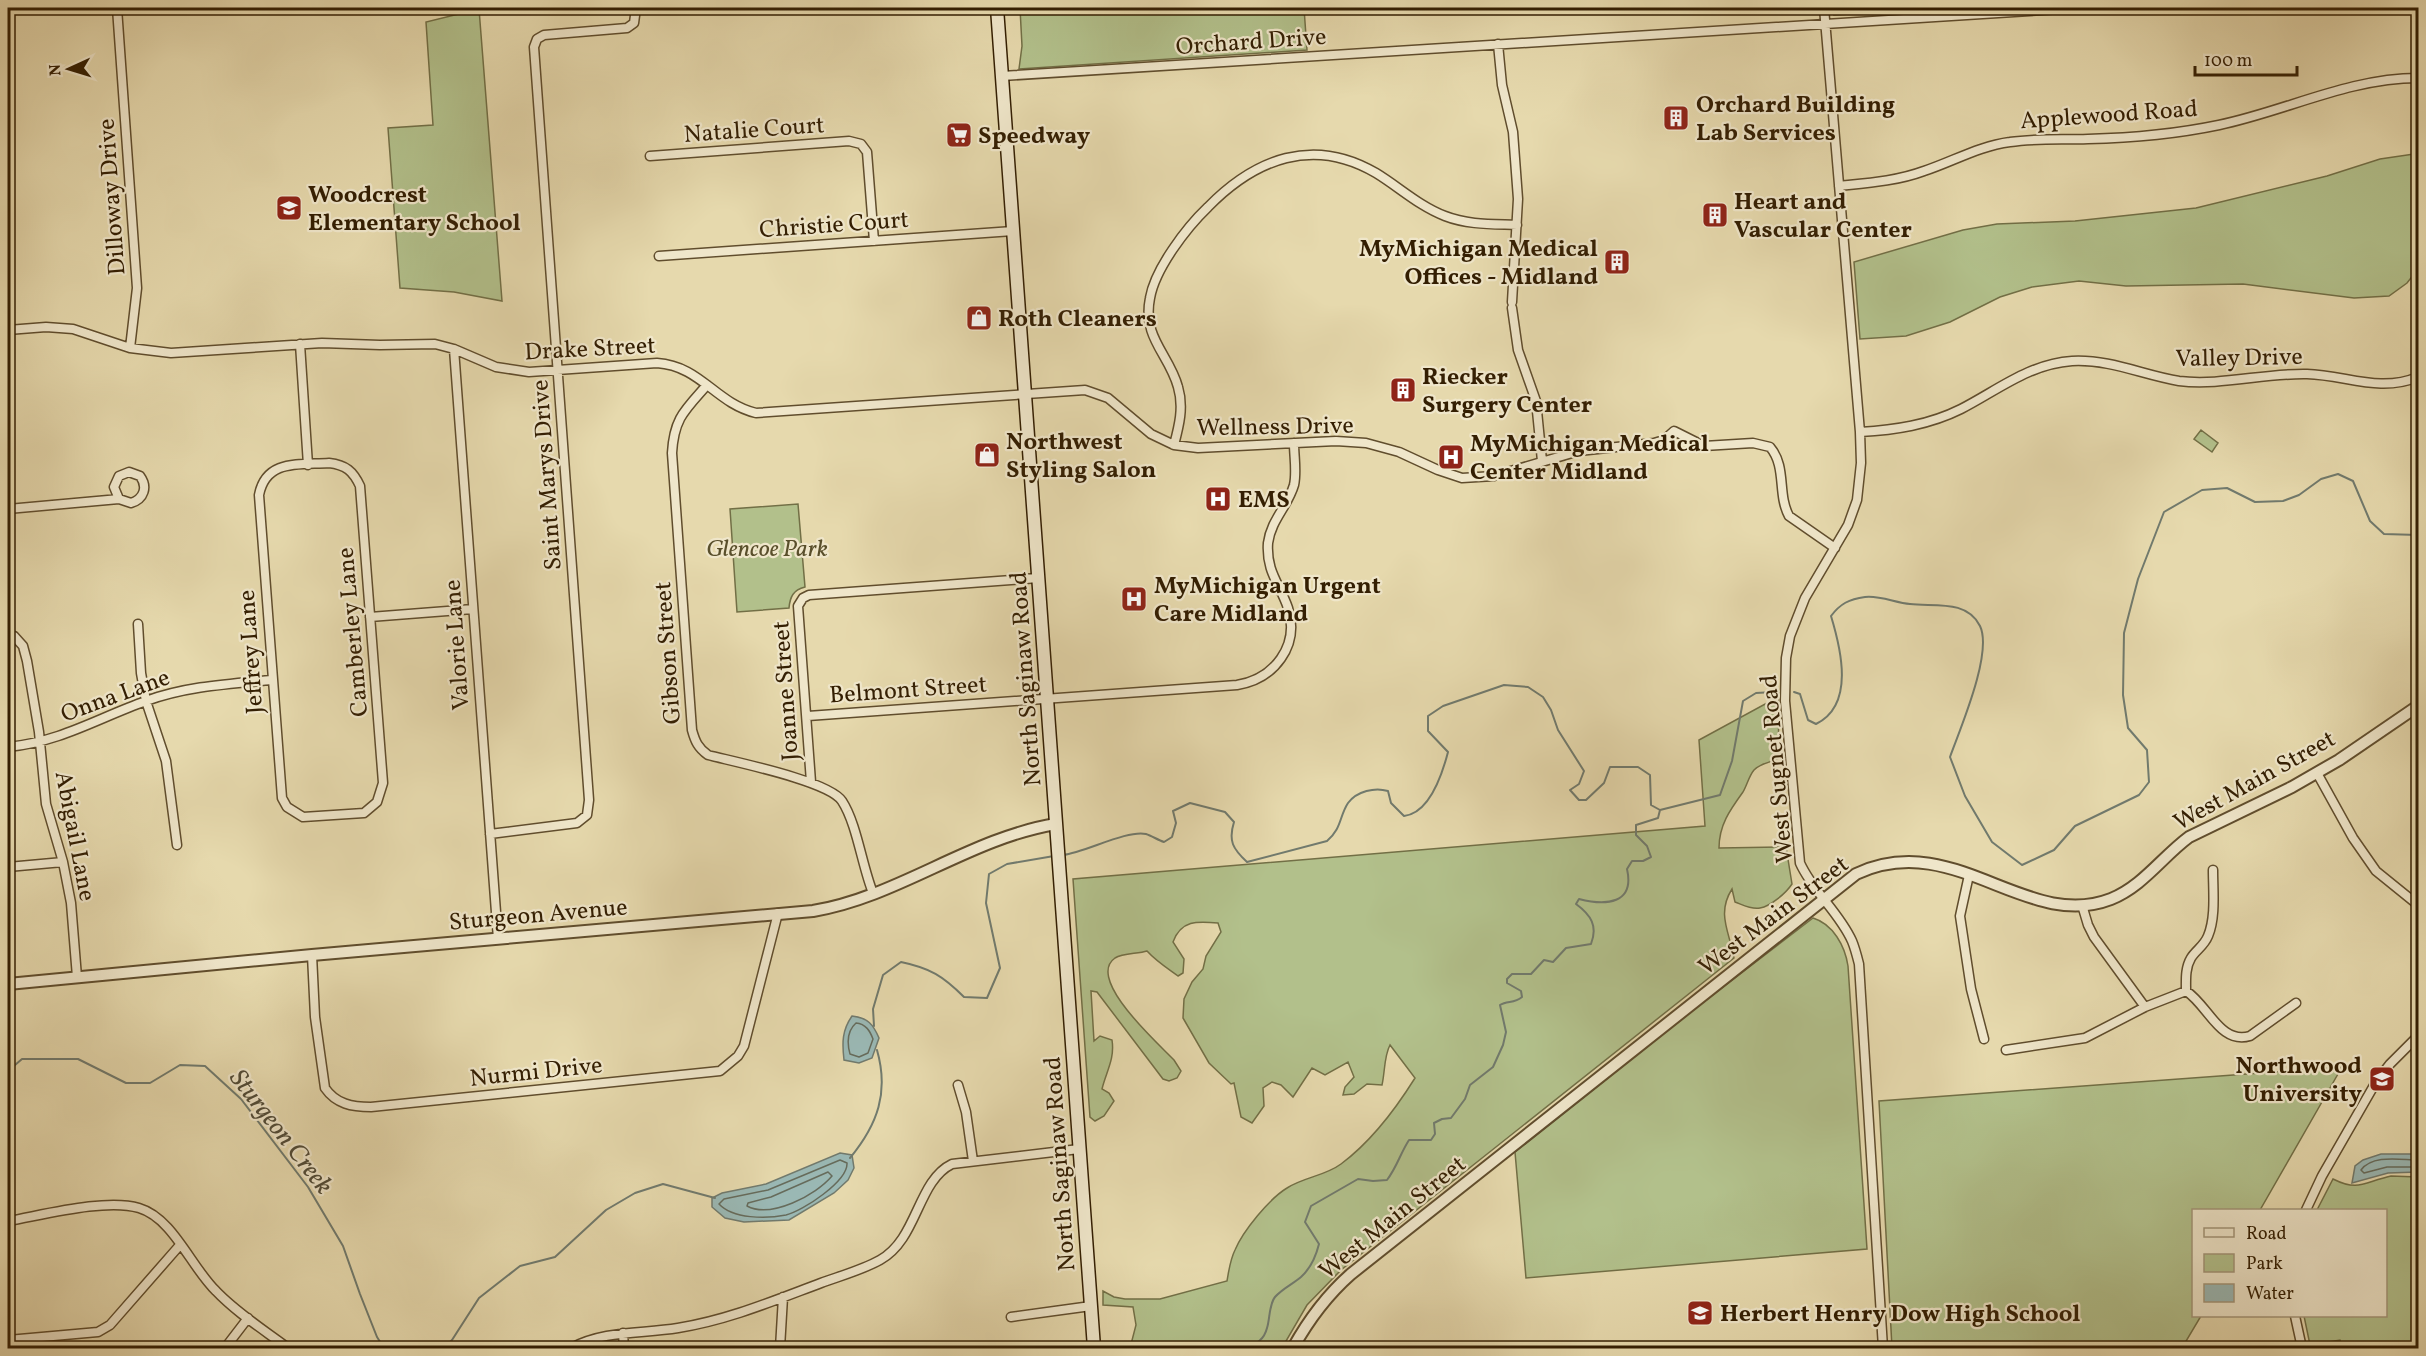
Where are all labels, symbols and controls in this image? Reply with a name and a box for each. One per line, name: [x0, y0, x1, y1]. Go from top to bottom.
street label: Orchard Drive: [1175, 21, 1328, 65]
north arrow: [39, 39, 99, 99]
scale bar: [2195, 39, 2297, 77]
text: 100 m: [2204, 49, 2253, 74]
text: N: [45, 63, 67, 76]
place label: Orchard Building Lab Services: [1696, 89, 1895, 151]
street label: Applewood Road: [2019, 93, 2199, 139]
building icon: Orchard Building Lab Services: [1661, 103, 1691, 133]
street label: Natalie Court: [683, 109, 826, 153]
street label: Dilloway Drive: [91, 117, 135, 276]
supermarket icon: Speedway: [944, 120, 974, 150]
place label: Speedway: [978, 120, 1091, 154]
place label: Woodcrest Elementary School: [308, 179, 521, 241]
place label: Heart and Vascular Center: [1734, 186, 1912, 248]
school or university icon: Woodcrest Elementary School: [274, 193, 304, 223]
building icon: Heart and Vascular Center: [1700, 200, 1730, 230]
street label: Christie Court: [758, 204, 910, 248]
place label: MyMichigan Medical Offices - Midland: [1359, 233, 1598, 295]
building icon: MyMichigan Medical Offices - Midland: [1602, 247, 1632, 277]
shop icon: Roth Cleaners: [964, 303, 994, 333]
place label: Roth Cleaners: [998, 303, 1157, 337]
street label: Drake Street: [524, 330, 657, 370]
street label: Valley Drive: [2175, 341, 2303, 377]
place label: Riecker Surgery Center: [1422, 361, 1592, 423]
building icon: Riecker Surgery Center: [1388, 375, 1418, 405]
street label: Saint Marys Drive: [524, 378, 572, 571]
street label: Wellness Drive: [1196, 410, 1354, 446]
place label: Northwest Styling Salon: [1006, 426, 1157, 488]
place label: MyMichigan Medical Center Midland: [1470, 428, 1709, 490]
shop icon: Northwest Styling Salon: [972, 440, 1002, 470]
hospital icon: MyMichigan Medical Center Midland: [1436, 442, 1466, 472]
hospital icon: EMS: [1203, 484, 1233, 514]
place label: EMS: [1238, 484, 1290, 518]
park label: Glencoe Park: [706, 533, 828, 567]
street label: Camberley Lane: [330, 546, 378, 718]
street label: North Saginaw Road: [1003, 570, 1051, 787]
place label: MyMichigan Urgent Care Midland: [1154, 570, 1381, 632]
street label: Valorie Lane: [436, 578, 480, 711]
street label: Gibson Street: [647, 580, 691, 725]
hospital icon: MyMichigan Urgent Care Midland: [1119, 584, 1149, 614]
street label: Jeffrey Lane: [231, 589, 273, 715]
street label: Joanne Street: [765, 620, 809, 762]
street label: Onna Lane: [56, 661, 175, 732]
street label: Belmont Street: [828, 669, 988, 713]
street label: West Sugnet Road: [1753, 673, 1803, 865]
street label: West Main Street: [2168, 723, 2342, 840]
street label: Abigail Lane: [45, 768, 103, 904]
street label: West Main Street: [1692, 849, 1857, 985]
street label: Sturgeon Avenue: [447, 891, 629, 941]
street label: Nurmi Drive: [468, 1049, 604, 1097]
place label: Northwood University: [2235, 1050, 2363, 1112]
street label: North Saginaw Road: [1037, 1055, 1085, 1272]
water label: Sturgeon Creek: [220, 1062, 341, 1202]
school or university icon: Northwood University: [2367, 1064, 2397, 1094]
street label: West Main Street: [1312, 1149, 1474, 1289]
legend: [2192, 1209, 2387, 1317]
text: Road: [2246, 1222, 2287, 1247]
text: Park: [2246, 1252, 2283, 1277]
text: Water: [2246, 1282, 2294, 1307]
school or university icon: Herbert Henry Dow High School: [1685, 1298, 1715, 1328]
place label: Herbert Henry Dow High School: [1720, 1298, 2081, 1332]

